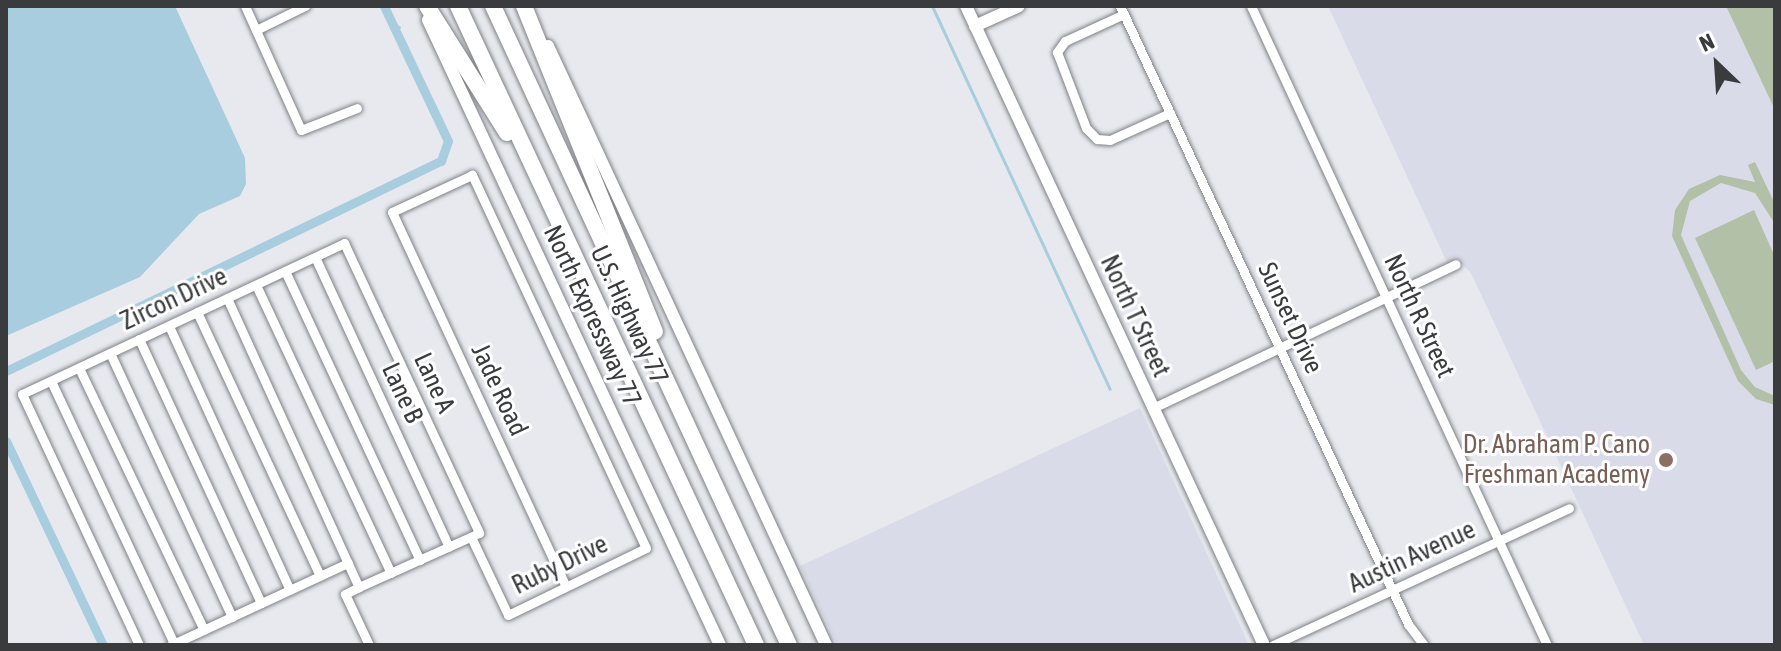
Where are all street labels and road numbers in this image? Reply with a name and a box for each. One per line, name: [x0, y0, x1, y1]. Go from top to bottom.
street label: North Expressway 77: [536, 220, 648, 412]
street label: U.S. Highway 77: [583, 241, 675, 389]
street label: North R Street: [1377, 249, 1461, 383]
street label: North T Street: [1093, 250, 1177, 382]
street label: Sunset Drive: [1251, 258, 1329, 378]
street label: Zircon Drive: [116, 261, 232, 337]
street label: Jade Road: [464, 339, 534, 441]
street label: Lane A: [407, 348, 461, 418]
street label: Lane B: [375, 358, 429, 428]
street label: Austin Avenue: [1344, 514, 1480, 600]
street label: Ruby Drive: [507, 529, 613, 601]

